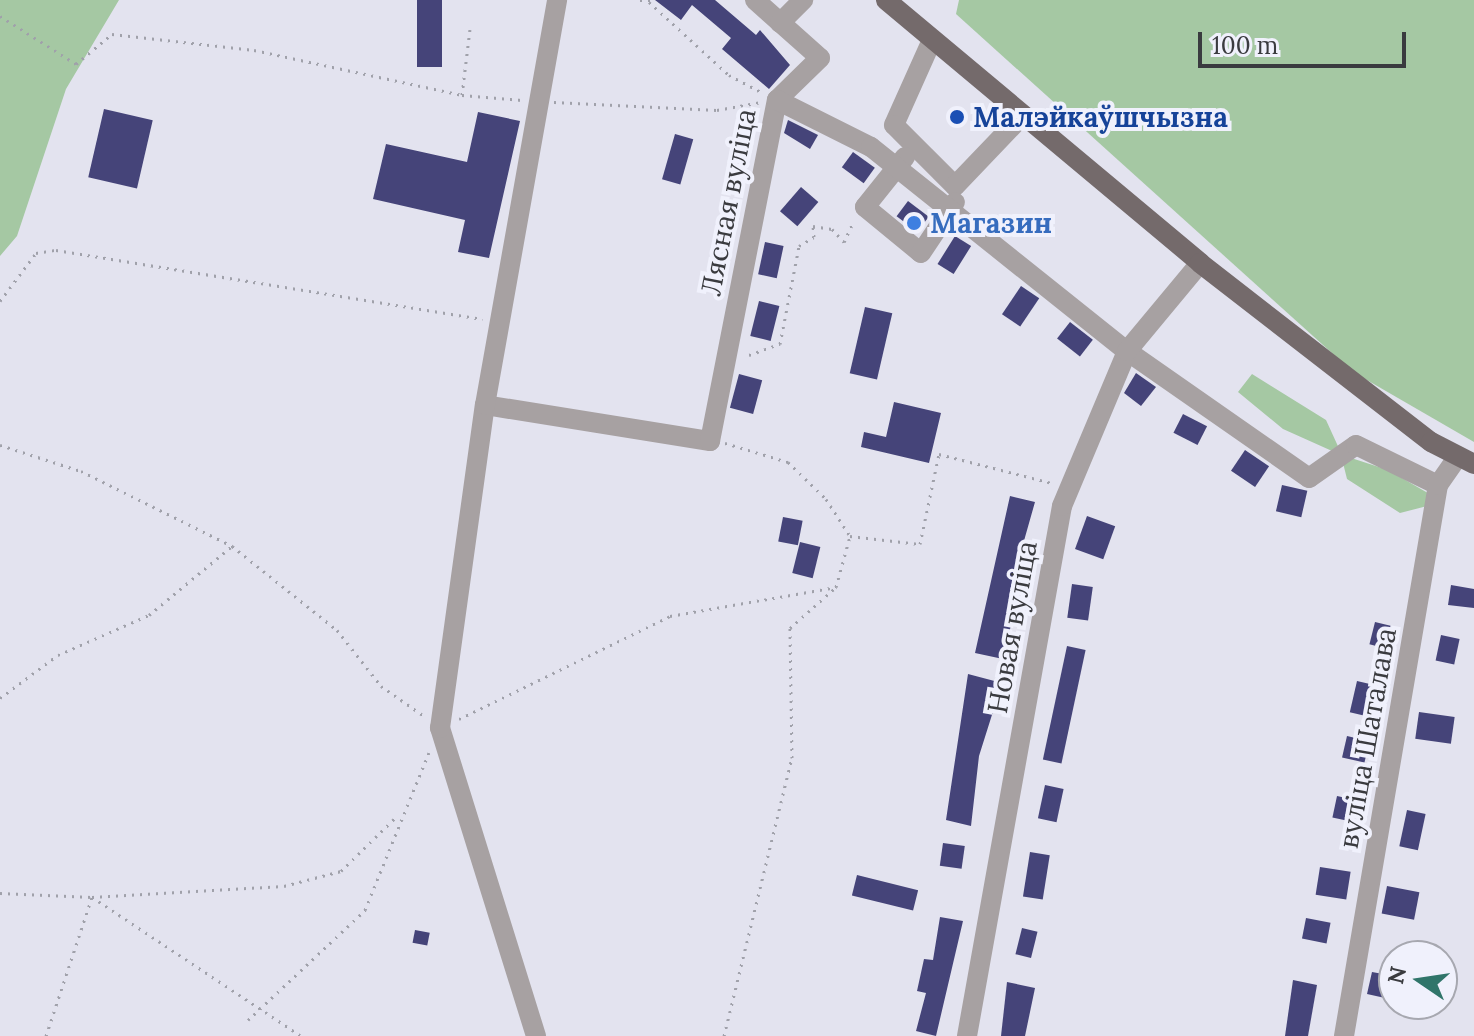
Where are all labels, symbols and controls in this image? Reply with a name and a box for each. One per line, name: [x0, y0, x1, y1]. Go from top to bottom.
scale bar: [1202, 16, 1410, 66]
text: 100 m: [1212, 30, 1278, 61]
place label: Малэйкаўшчызна: [973, 100, 1228, 134]
street label: Лясная вуліца: [693, 106, 763, 298]
marker: Малэйкаўшчызна: [948, 108, 966, 126]
place label: Магазин: [930, 206, 1052, 240]
marker: Магазин: [905, 214, 923, 232]
street label: Новая вуліца: [980, 538, 1044, 716]
street label: вуліца Шаталава: [1331, 625, 1403, 851]
north arrow: [1378, 940, 1458, 1020]
text: N: [1381, 964, 1412, 986]

